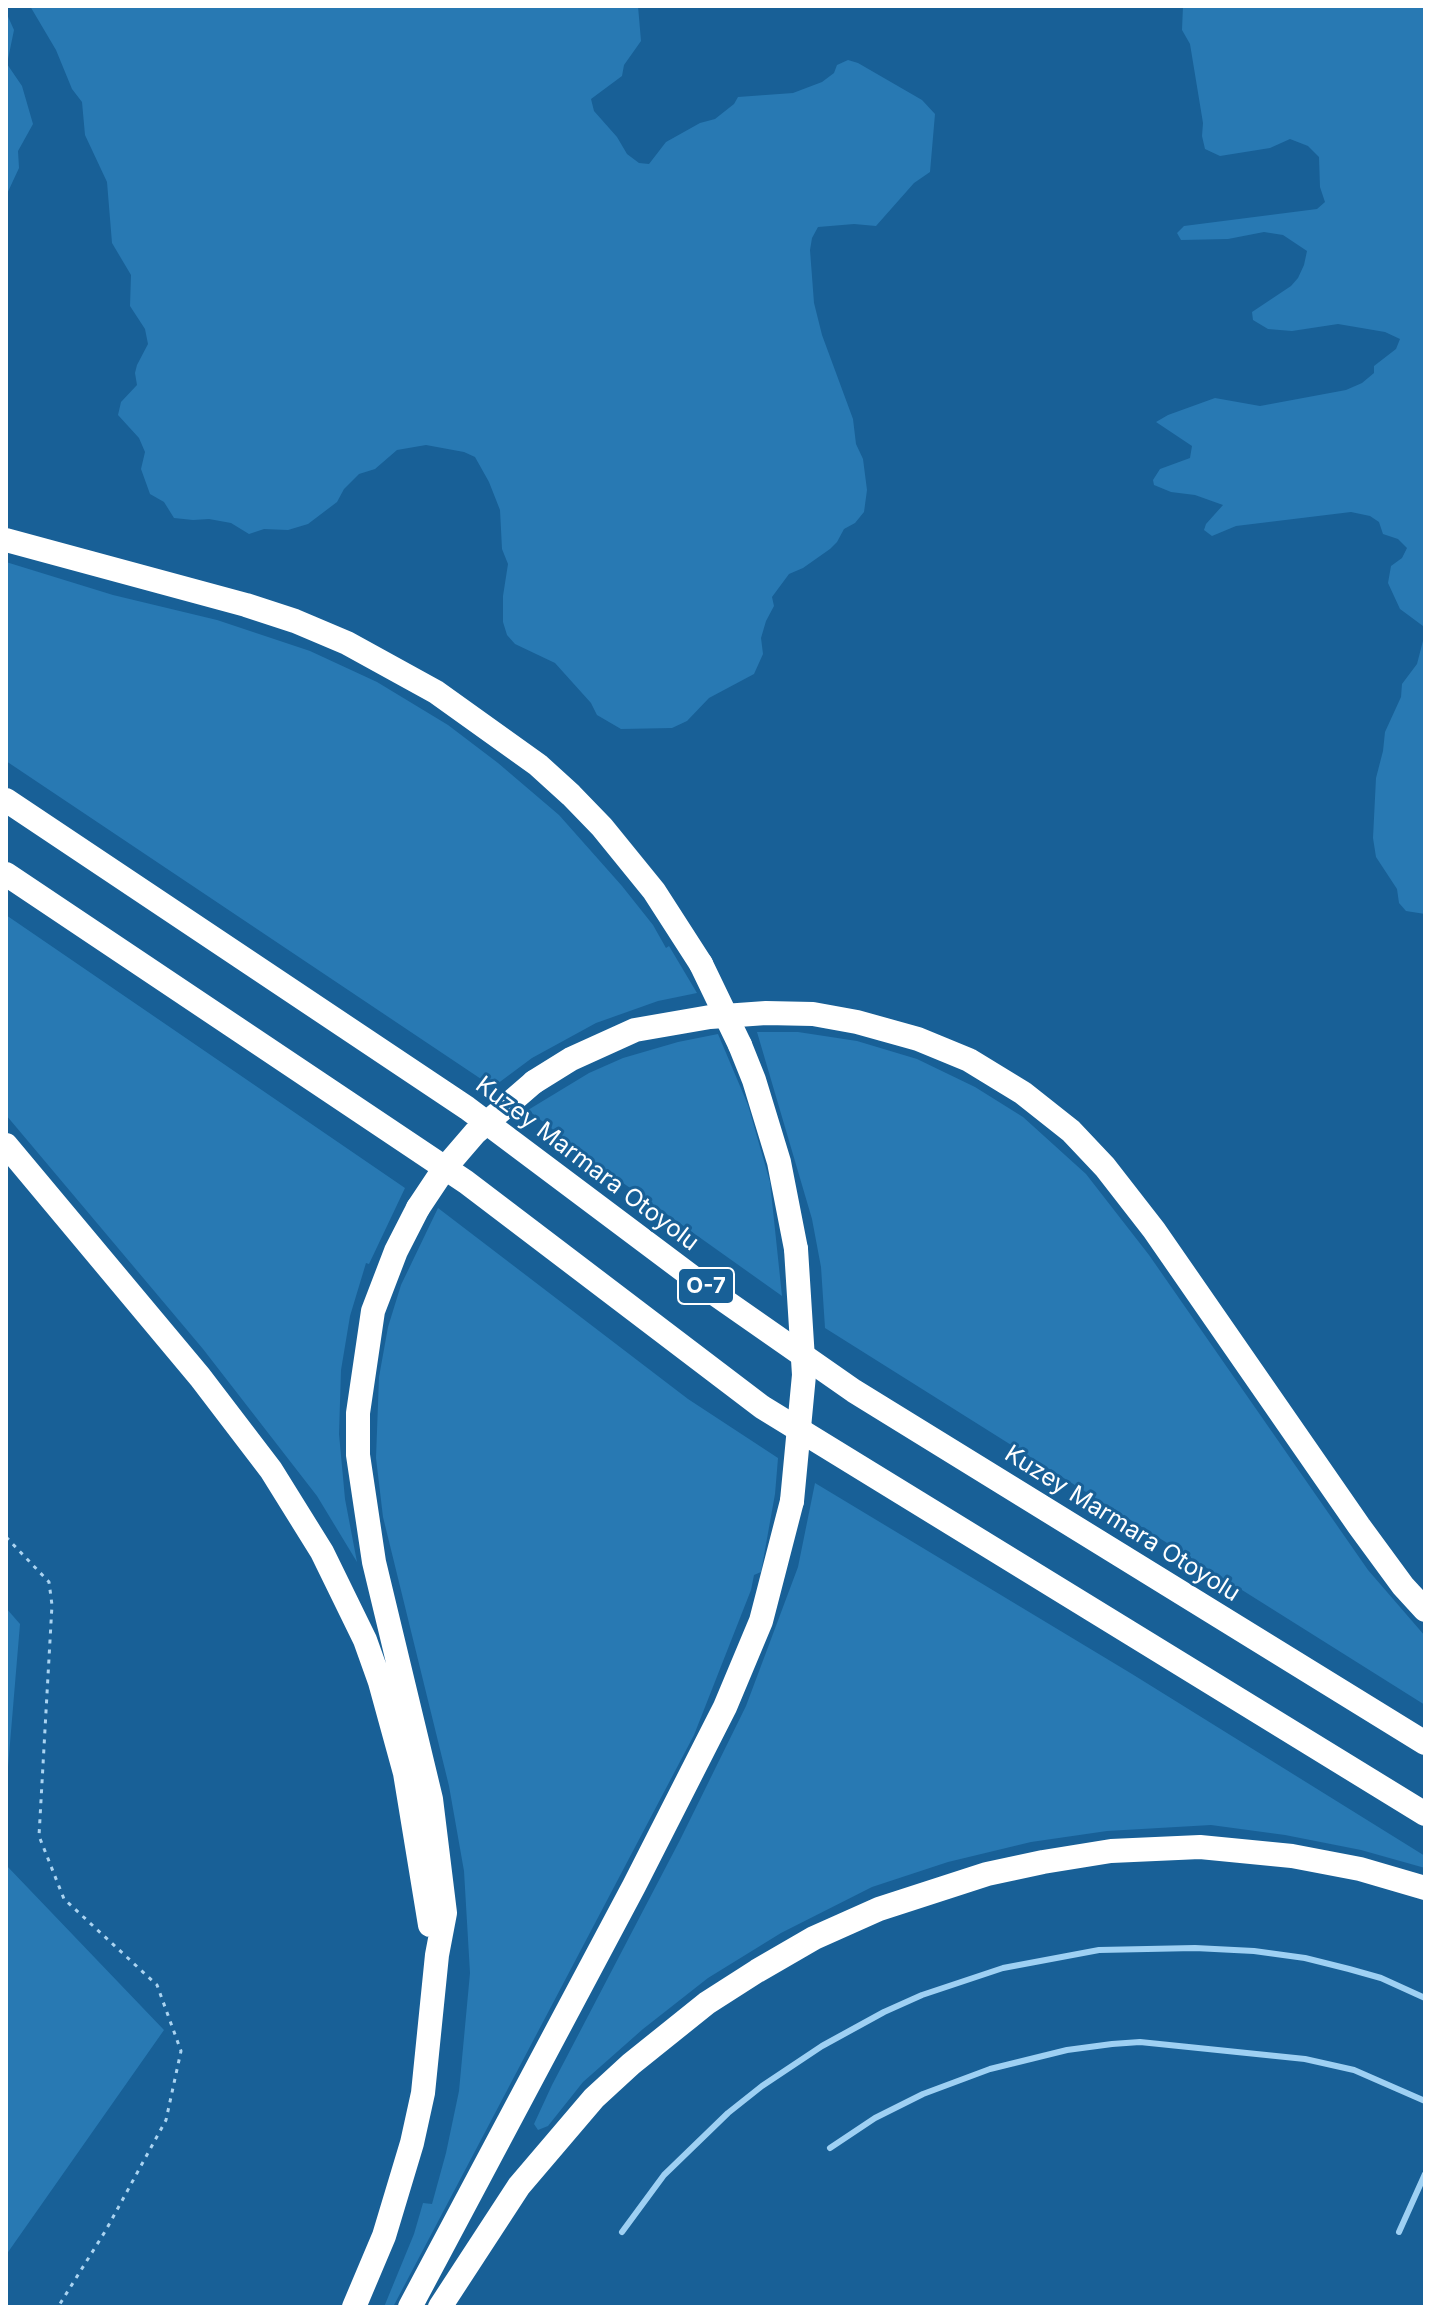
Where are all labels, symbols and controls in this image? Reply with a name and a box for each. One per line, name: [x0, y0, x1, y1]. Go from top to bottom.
street label: Kuzey Marmara Otoyolu: [470, 1071, 704, 1257]
road number: O-7: [678, 1268, 734, 1304]
street label: Kuzey Marmara Otoyolu: [999, 1440, 1245, 1608]

